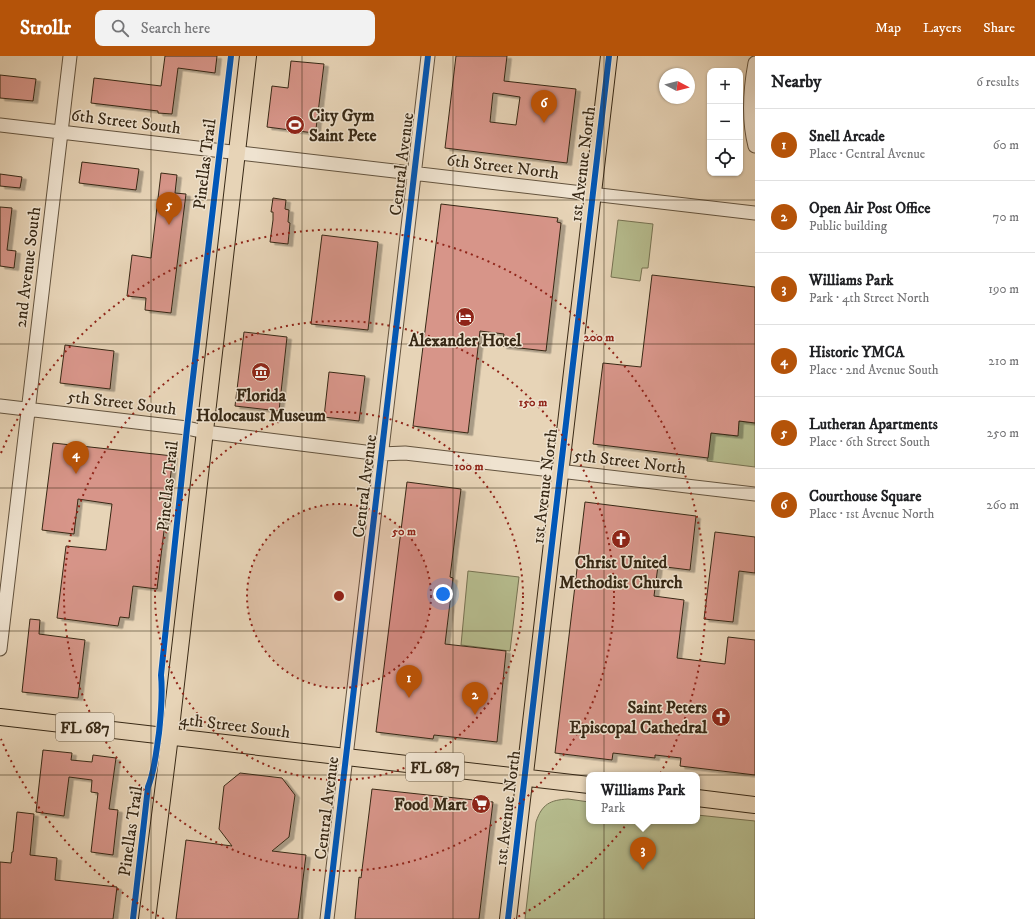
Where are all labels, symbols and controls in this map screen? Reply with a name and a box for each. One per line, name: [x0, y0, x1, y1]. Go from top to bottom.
search box: [95, 10, 375, 46]
text: Strollr: [20, 17, 71, 40]
icon: search: [109, 17, 131, 39]
text: Search here: [141, 19, 210, 38]
text: Map: [875, 19, 901, 37]
text: Layers: [923, 19, 961, 37]
text: Share: [983, 19, 1015, 37]
north arrow: [659, 68, 695, 104]
map controls: [707, 68, 743, 176]
button: +: [707, 68, 743, 104]
text: Nearby: [771, 71, 821, 93]
text: 6 results: [976, 74, 1019, 90]
pin: 6: [531, 90, 557, 123]
street label: 6th Street South: [70, 104, 182, 140]
button: −: [707, 104, 743, 140]
place label: City Gym Saint Pete: [309, 105, 377, 147]
street label: 1st Avenue North: [565, 105, 601, 223]
street label: Central Avenue: [385, 111, 419, 217]
sports icon: City Gym Saint Pete: [284, 114, 306, 136]
street label: Pinellas Trail: [189, 118, 221, 211]
text: Snell Arcade: [809, 127, 885, 146]
text: 1: [782, 137, 786, 153]
text: 60 m: [993, 137, 1019, 153]
button: locate: [707, 140, 743, 176]
text: Place · Central Avenue: [809, 146, 925, 162]
street label: 6th Street North: [445, 149, 560, 185]
pin: 5: [156, 192, 182, 225]
text: Open Air Post Office: [809, 199, 930, 218]
street label: 2nd Avenue South: [10, 205, 46, 329]
text: 2: [781, 209, 787, 225]
text: 70 m: [993, 209, 1019, 225]
text: Public building: [809, 218, 887, 234]
text: Williams Park: [809, 271, 893, 290]
text: 3: [782, 281, 786, 297]
text: 190 m: [988, 281, 1019, 297]
text: Park · 4th Street North: [809, 290, 929, 306]
hotel icon: Alexander Hotel: [454, 306, 476, 328]
place label: Alexander Hotel: [408, 330, 522, 352]
text: 200 m: [584, 330, 614, 345]
text: Historic YMCA: [809, 343, 904, 362]
text: 4: [780, 353, 788, 369]
text: 210 m: [988, 353, 1019, 369]
museum icon: Florida Holocaust Museum: [250, 361, 272, 383]
text: Place · 2nd Avenue South: [809, 362, 939, 378]
street label: 5th Street South: [66, 385, 178, 421]
place label: Florida Holocaust Museum: [196, 385, 326, 427]
text: 150 m: [519, 395, 547, 410]
text: Lutheran Apartments: [809, 415, 938, 434]
text: 5: [781, 425, 787, 441]
text: 250 m: [987, 425, 1019, 441]
street label: 1st Avenue North: [527, 427, 563, 545]
street label: Central Avenue: [348, 433, 382, 539]
text: Place · 6th Street South: [809, 434, 930, 450]
street label: Pinellas Trail: [152, 440, 184, 533]
pin: 4: [63, 441, 89, 474]
street label: 5th Street North: [573, 444, 687, 480]
text: 100 m: [455, 459, 483, 474]
text: Courthouse Square: [809, 487, 921, 506]
text: 6: [781, 497, 787, 513]
text: 260 m: [986, 497, 1019, 513]
text: Place · 1st Avenue North: [809, 506, 934, 522]
text: 50 m: [391, 524, 416, 539]
church icon: Christ United Methodist Church: [610, 528, 632, 550]
place label: Christ United Methodist Church: [559, 552, 683, 594]
your location: [433, 584, 453, 604]
centre of rings: [332, 589, 346, 603]
pin: 1: [396, 665, 422, 698]
pin: 2: [462, 682, 488, 715]
place label: Saint Peters Episcopal Cathedral: [569, 697, 708, 739]
church icon: Saint Peters Episcopal Cathedral: [710, 706, 732, 728]
street label: 4th Street South: [178, 708, 292, 744]
road number: FL 687: [56, 713, 114, 741]
street label: 1st Avenue North: [490, 749, 526, 867]
road number: FL 687: [406, 753, 464, 781]
street label: Central Avenue: [310, 755, 344, 861]
popup: [586, 772, 700, 824]
text: Williams Park: [601, 781, 685, 800]
street label: Pinellas Trail: [114, 785, 148, 878]
supermarket icon: Food Mart: [470, 793, 492, 815]
place label: Food Mart: [394, 794, 468, 816]
text: Park: [601, 800, 625, 816]
pin: 3: [630, 837, 656, 870]

